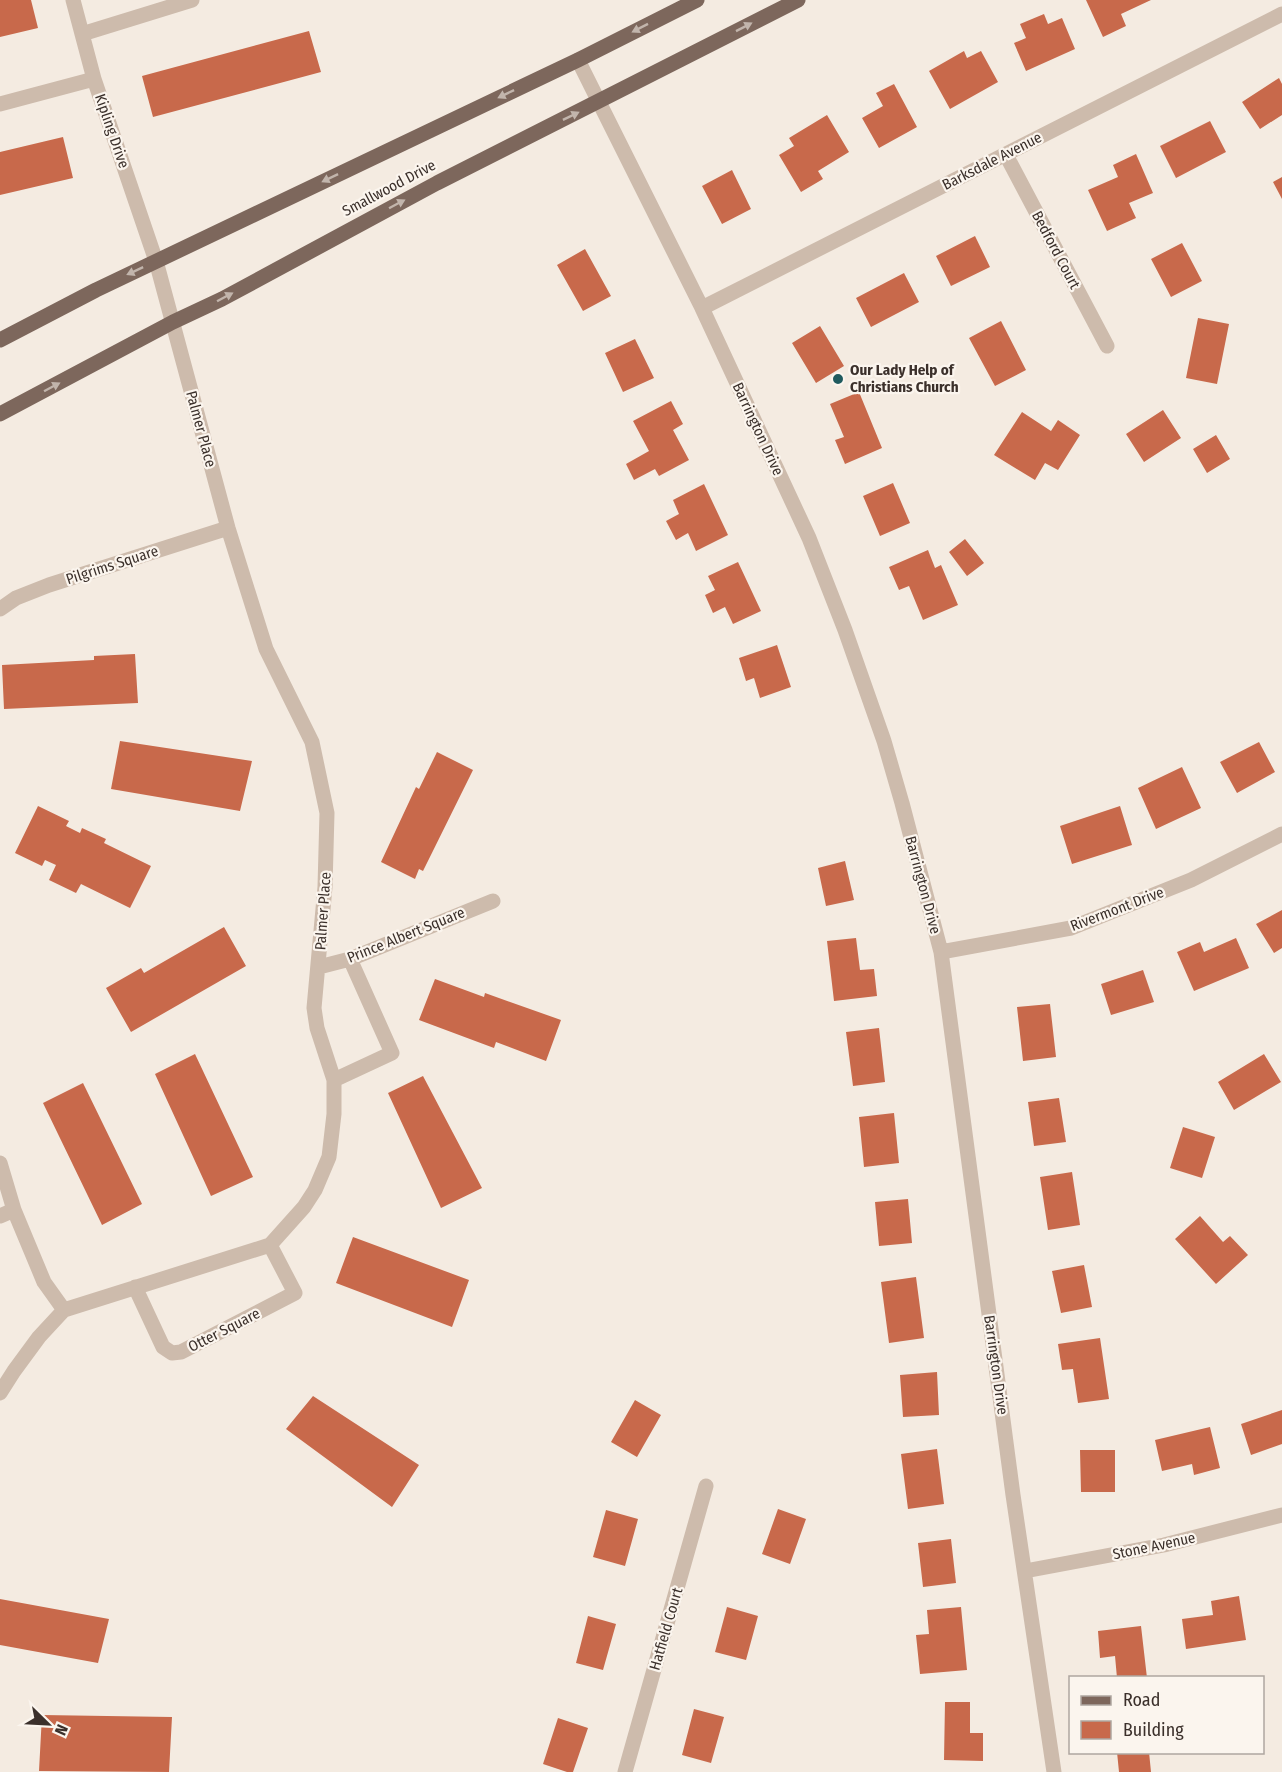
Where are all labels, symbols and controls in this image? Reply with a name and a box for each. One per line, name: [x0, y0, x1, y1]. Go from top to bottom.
one-way arrow: [736, 22, 753, 32]
one-way arrow: [632, 24, 649, 33]
one-way arrow: [497, 90, 514, 99]
street label: Kipling Drive: [91, 91, 133, 171]
one-way arrow: [562, 111, 579, 121]
street label: Barksdale Avenue: [939, 128, 1045, 194]
street label: Smallwood Drive: [339, 156, 439, 220]
one-way arrow: [321, 174, 338, 183]
one-way arrow: [389, 199, 406, 209]
street label: Bedford Court: [1028, 208, 1084, 292]
one-way arrow: [126, 267, 143, 276]
one-way arrow: [217, 292, 234, 302]
place label: Our Lady Help of Christians Church: [850, 361, 959, 396]
marker: Our Lady Help of Christians Church: [831, 372, 845, 386]
street label: Barrington Drive: [729, 380, 787, 478]
one-way arrow: [43, 382, 60, 392]
street label: Palmer Place: [182, 389, 220, 469]
street label: Pilgrims Square: [64, 542, 160, 588]
street label: Barrington Drive: [901, 834, 945, 936]
street label: Palmer Place: [311, 871, 335, 951]
street label: Rivermont Drive: [1068, 883, 1166, 935]
street label: Prince Albert Square: [345, 903, 467, 967]
street label: Otter Square: [185, 1304, 263, 1356]
street label: Barrington Drive: [980, 1314, 1012, 1416]
street label: Stone Avenue: [1111, 1528, 1197, 1564]
street label: Hatfield Court: [646, 1585, 686, 1672]
legend: [1069, 1676, 1264, 1754]
text: Road: [1123, 1689, 1160, 1711]
north arrow: [18, 1694, 78, 1754]
text: Building: [1123, 1719, 1184, 1741]
text: N: [51, 1722, 72, 1738]

